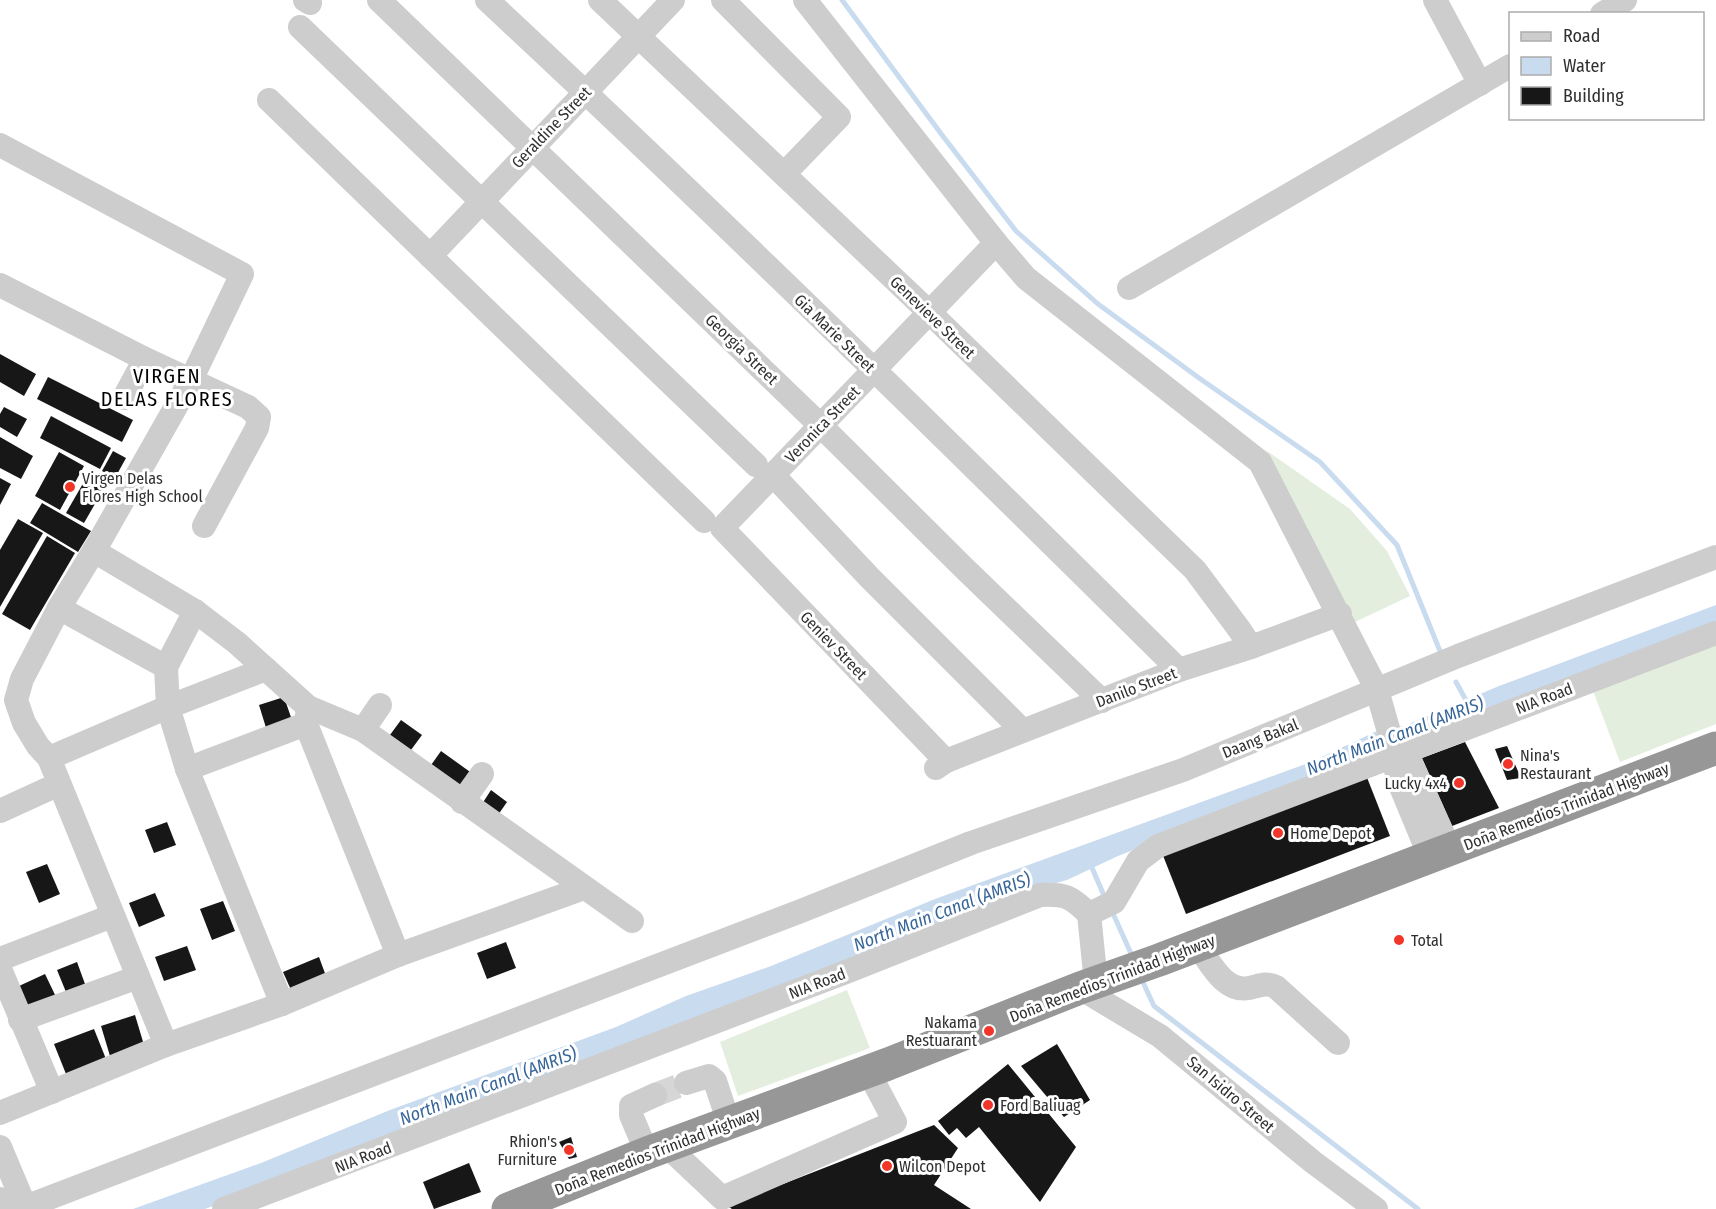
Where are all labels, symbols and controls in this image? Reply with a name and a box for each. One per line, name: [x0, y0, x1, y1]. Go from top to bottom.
legend: [1509, 12, 1704, 120]
text: Road: [1563, 25, 1600, 47]
text: Water: [1563, 55, 1606, 77]
street label: Geraldine Street: [508, 82, 596, 172]
text: Building: [1563, 85, 1624, 107]
street label: Genevieve Street: [886, 272, 980, 363]
street label: Gia Marie Street: [790, 290, 879, 377]
street label: Georgia Street: [701, 310, 782, 389]
district label: VIRGEN DELAS FLORES: [101, 364, 233, 411]
street label: Veronica Street: [781, 381, 864, 467]
place label: Virgen Delas Flores High School: [82, 469, 203, 506]
marker: Virgen Delas Flores High School: [63, 480, 77, 494]
street label: Geniev Street: [796, 607, 871, 684]
street label: Danilo Street: [1093, 663, 1180, 712]
street label: NIA Road: [1513, 679, 1575, 718]
water label: North Main Canal (AMRIS): [1303, 692, 1487, 780]
street label: Daang Bakal: [1219, 715, 1301, 762]
place label: Nina's Restaurant: [1520, 746, 1592, 783]
marker: Nina's Restaurant: [1501, 757, 1515, 771]
street label: Doña Remedios Trinidad Highway: [1461, 758, 1672, 854]
place label: Lucky 4x4: [1384, 774, 1447, 793]
marker: Lucky 4x4: [1452, 776, 1466, 790]
place label: Home Depot: [1290, 824, 1372, 843]
marker: Home Depot: [1271, 826, 1285, 840]
water label: North Main Canal (AMRIS): [850, 868, 1034, 956]
street label: Doña Remedios Trinidad Highway: [1007, 930, 1218, 1026]
place label: Total: [1411, 931, 1443, 950]
marker: Total: [1392, 933, 1406, 947]
street label: NIA Road: [786, 964, 848, 1003]
place label: Nakama Restuarant: [906, 1013, 978, 1050]
marker: Nakama Restuarant: [982, 1024, 996, 1038]
water label: North Main Canal (AMRIS): [396, 1042, 580, 1130]
street label: San Isidro Street: [1183, 1052, 1279, 1137]
place label: Ford Baliuag: [1000, 1096, 1081, 1115]
marker: Ford Baliuag: [981, 1098, 995, 1112]
street label: Doña Remedios Trinidad Highway: [552, 1103, 763, 1199]
place label: Rhion's Furniture: [498, 1132, 557, 1169]
street label: NIA Road: [332, 1138, 394, 1177]
marker: Rhion's Furniture: [562, 1143, 576, 1157]
place label: Wilcon Depot: [899, 1157, 986, 1176]
marker: Wilcon Depot: [880, 1159, 894, 1173]

